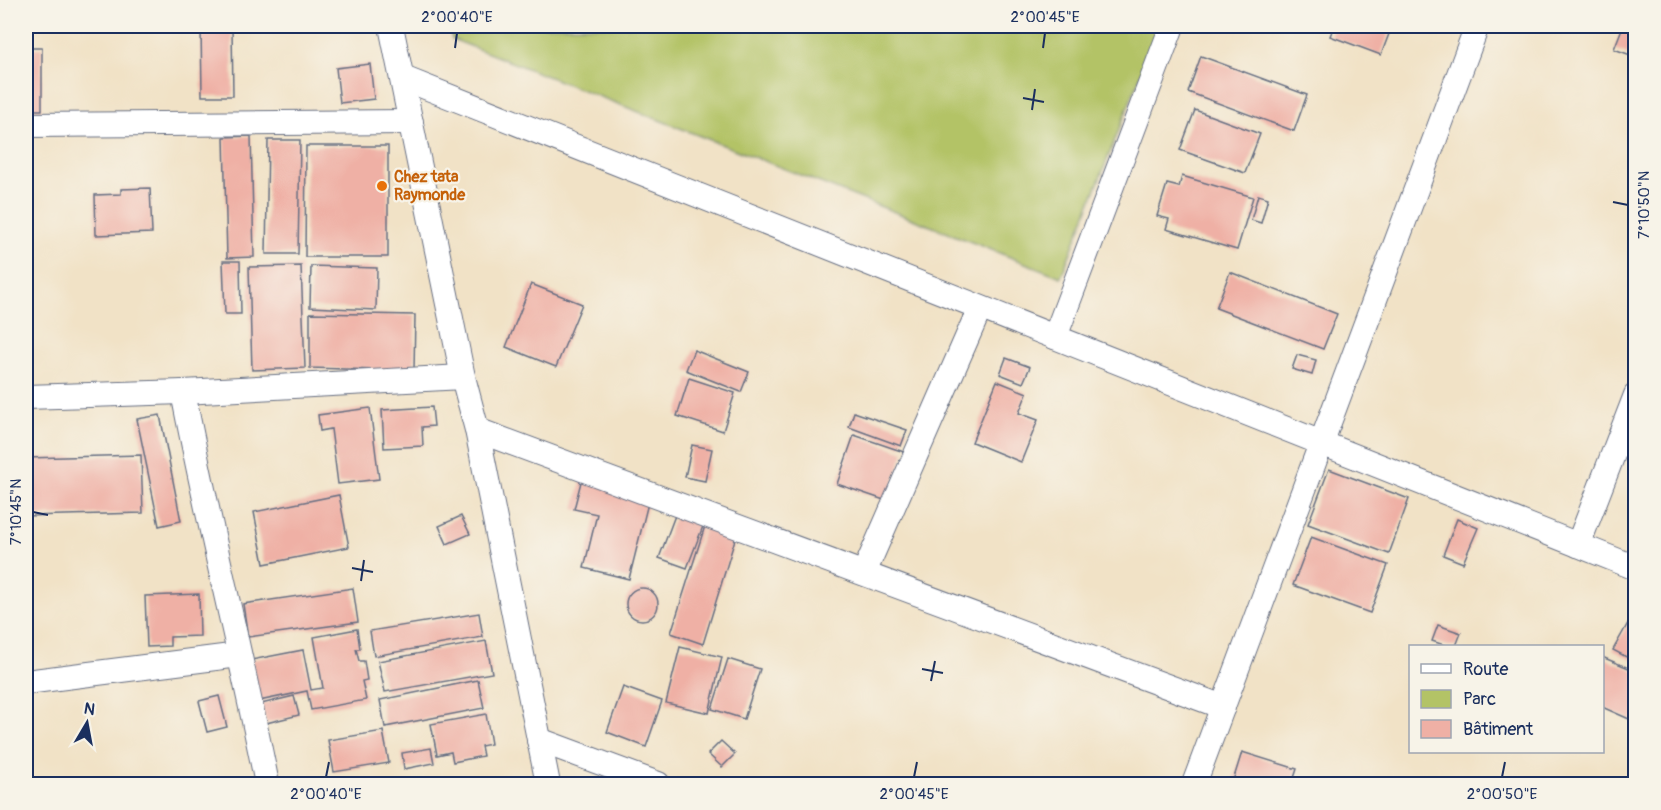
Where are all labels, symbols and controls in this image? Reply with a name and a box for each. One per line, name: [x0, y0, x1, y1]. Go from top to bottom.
text: 2°00'40"E: [421, 8, 493, 27]
text: 2°00'45"E: [1010, 8, 1080, 27]
place label: Chez tata Raymonde: [394, 167, 466, 205]
text: 7°10'50"N: [1635, 171, 1654, 239]
marker: Chez tata Raymonde: [375, 179, 389, 193]
text: 7°10'45"N: [7, 479, 26, 545]
legend: [1409, 645, 1604, 753]
text: Route: [1463, 658, 1508, 681]
text: Parc: [1463, 688, 1496, 711]
north arrow: [57, 693, 117, 753]
text: N: [82, 698, 97, 720]
text: Bâtiment: [1463, 718, 1534, 741]
text: 2°00'40"E: [290, 785, 362, 804]
text: 2°00'45"E: [879, 785, 949, 804]
text: 2°00'50"E: [1467, 785, 1538, 804]

